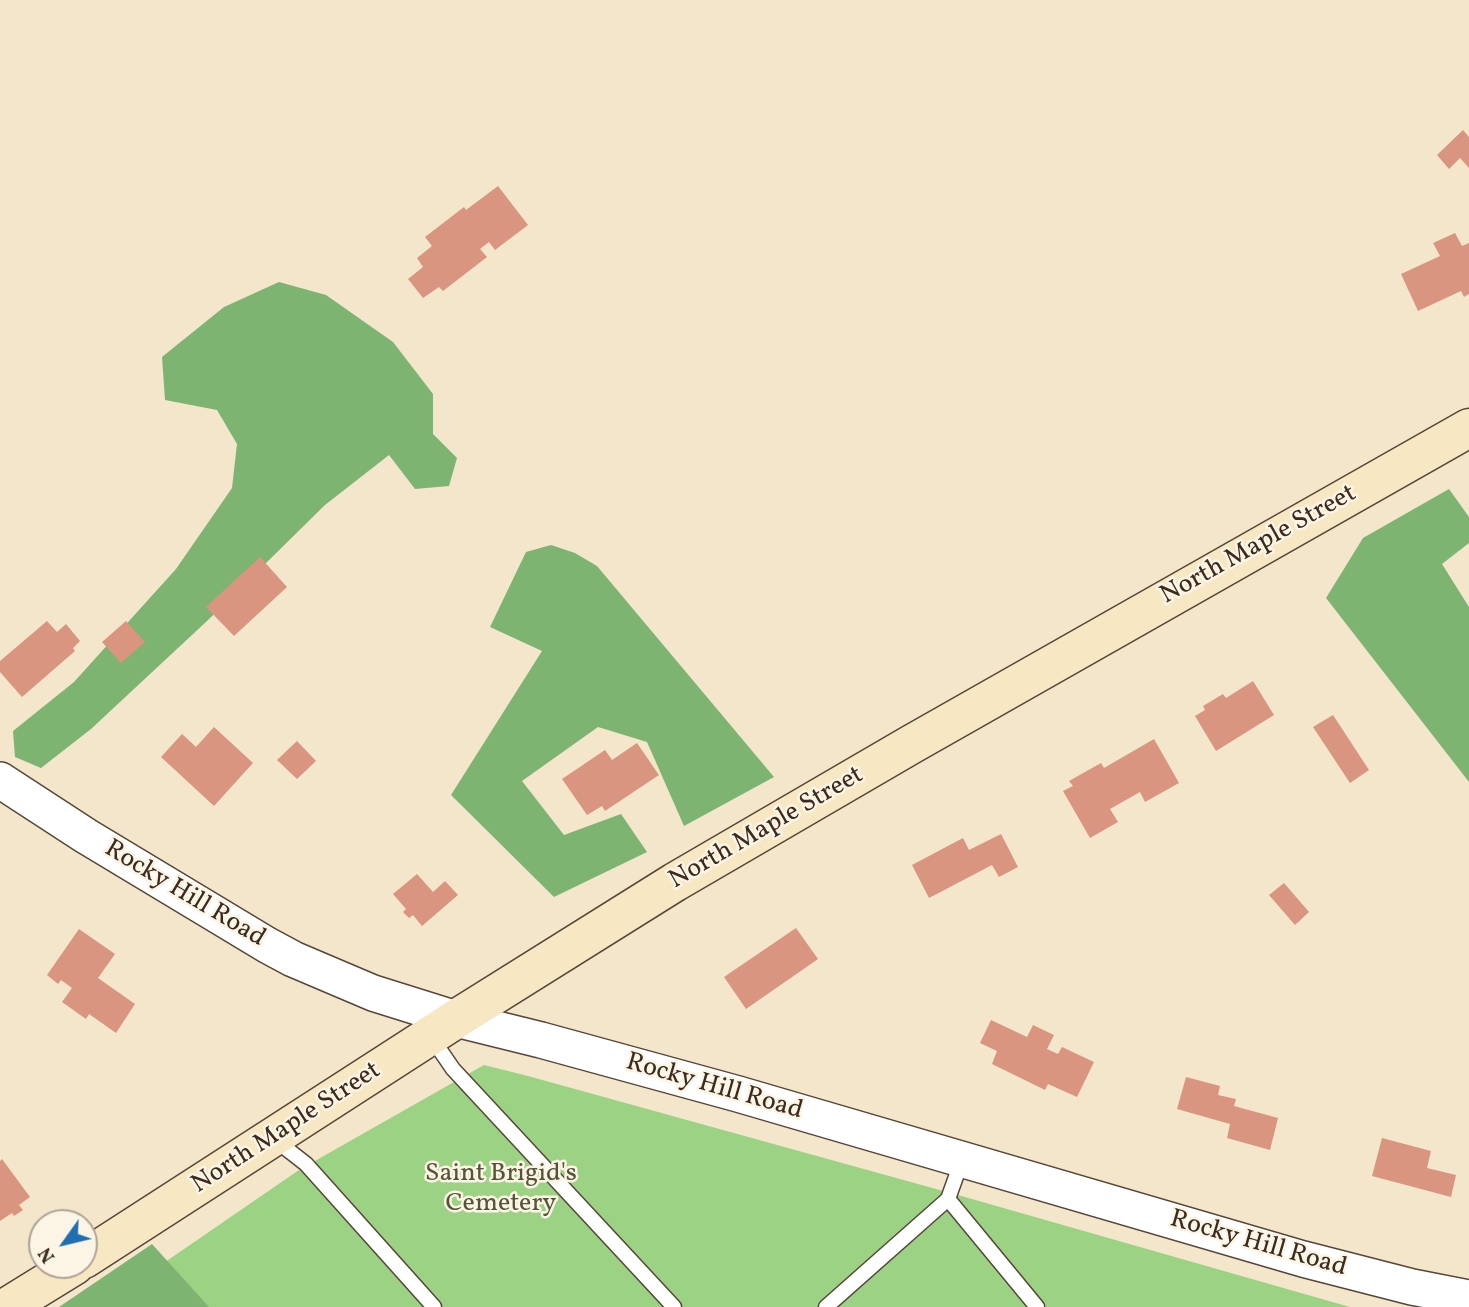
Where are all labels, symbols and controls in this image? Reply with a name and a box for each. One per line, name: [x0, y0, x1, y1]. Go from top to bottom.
street label: North Maple Street: [1156, 479, 1362, 613]
street label: North Maple Street: [664, 761, 870, 897]
street label: Rocky Hill Road: [98, 835, 270, 955]
street label: Rocky Hill Road: [622, 1048, 806, 1128]
street label: North Maple Street: [187, 1056, 387, 1202]
park label: Saint Brigid's Cemetery: [425, 1159, 577, 1220]
street label: Rocky Hill Road: [1166, 1205, 1350, 1285]
north arrow: [28, 1209, 98, 1279]
text: N: [33, 1242, 62, 1268]

